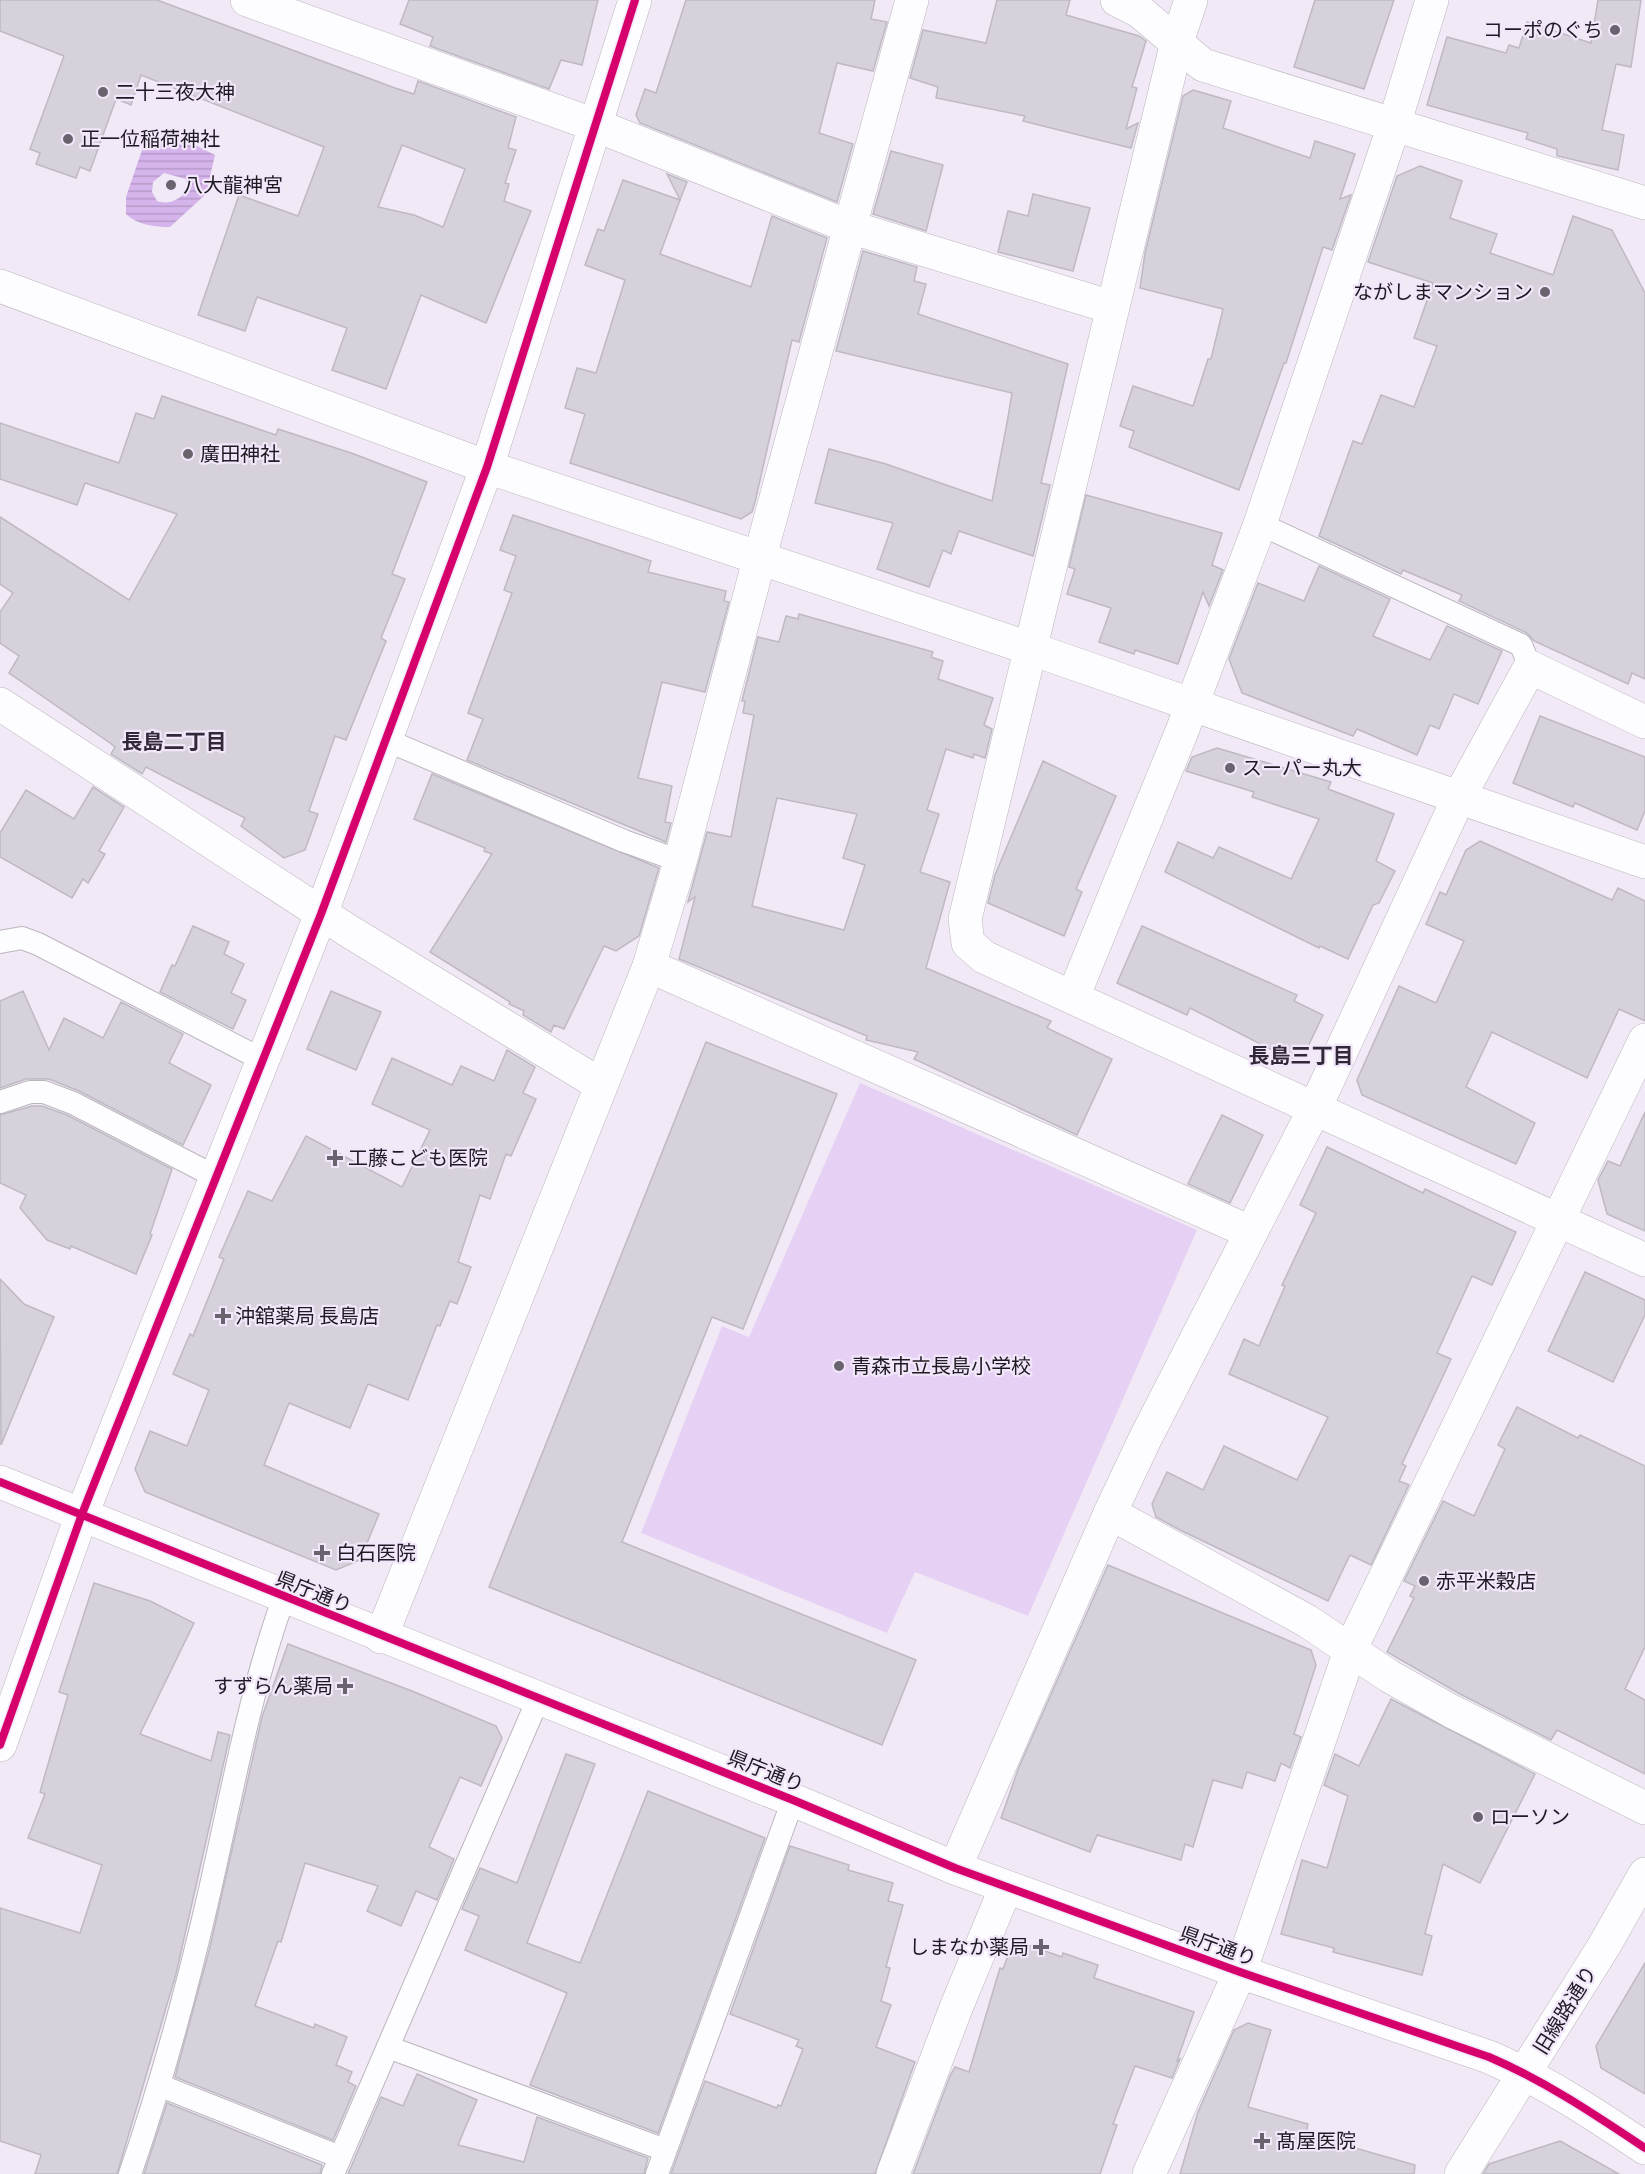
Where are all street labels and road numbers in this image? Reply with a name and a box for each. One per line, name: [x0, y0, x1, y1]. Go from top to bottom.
street label: 県庁通り: [272, 1564, 356, 1619]
street label: 県庁通り: [724, 1743, 808, 1798]
street label: 県庁通り: [1176, 1919, 1260, 1972]
street label: 旧線路通り: [1527, 1960, 1603, 2059]

